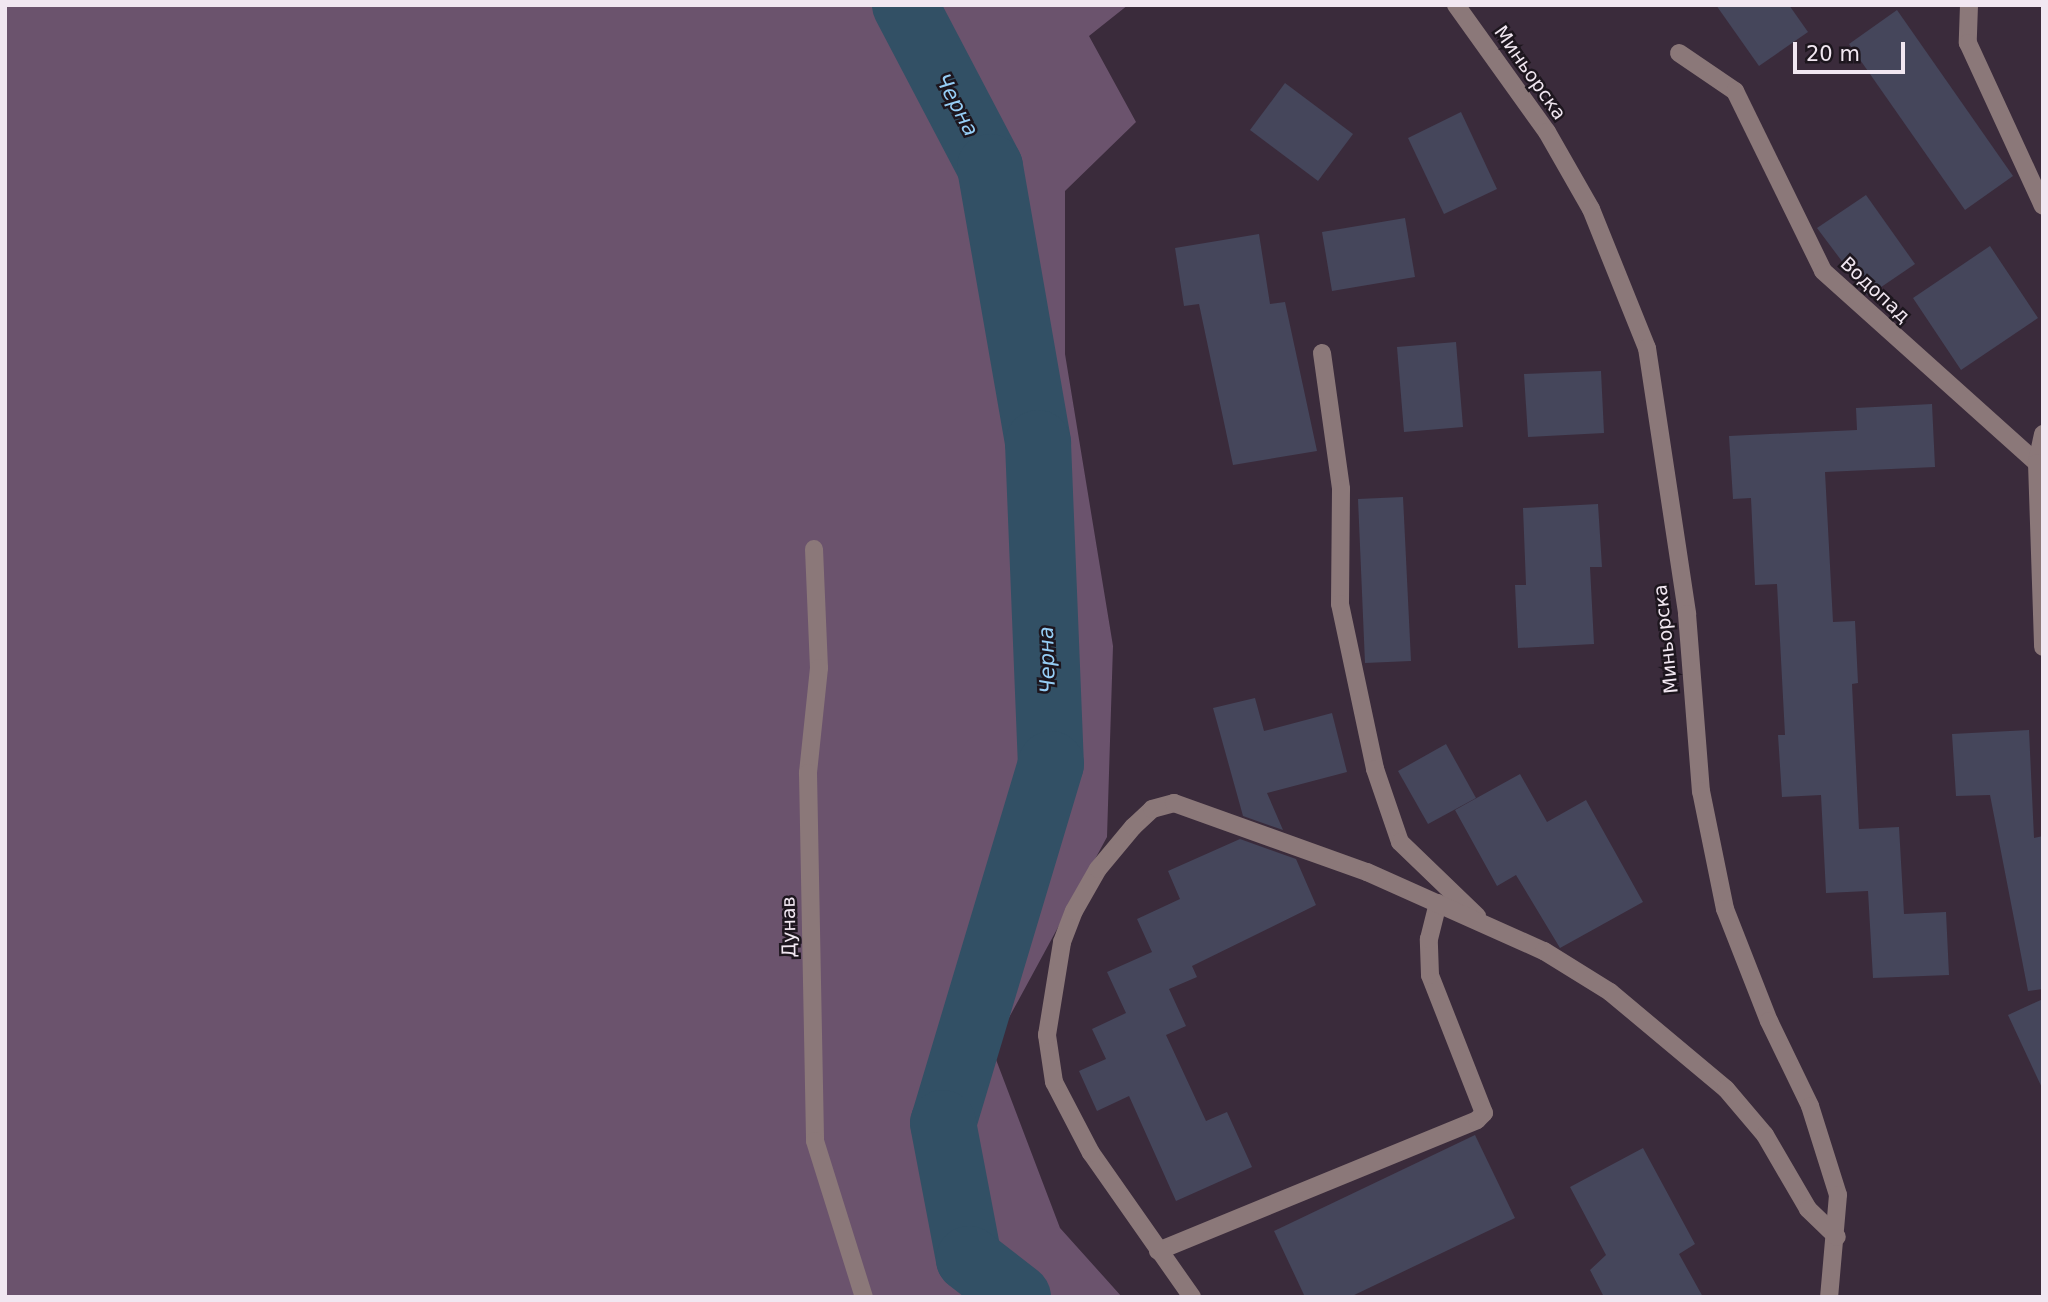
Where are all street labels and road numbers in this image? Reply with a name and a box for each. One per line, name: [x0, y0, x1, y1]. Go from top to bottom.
street label: Миньорска: [1489, 22, 1571, 124]
street label: Водопад: [1836, 252, 1914, 328]
street label: Миньорска: [1649, 583, 1683, 695]
street label: Дунав: [777, 896, 801, 958]

